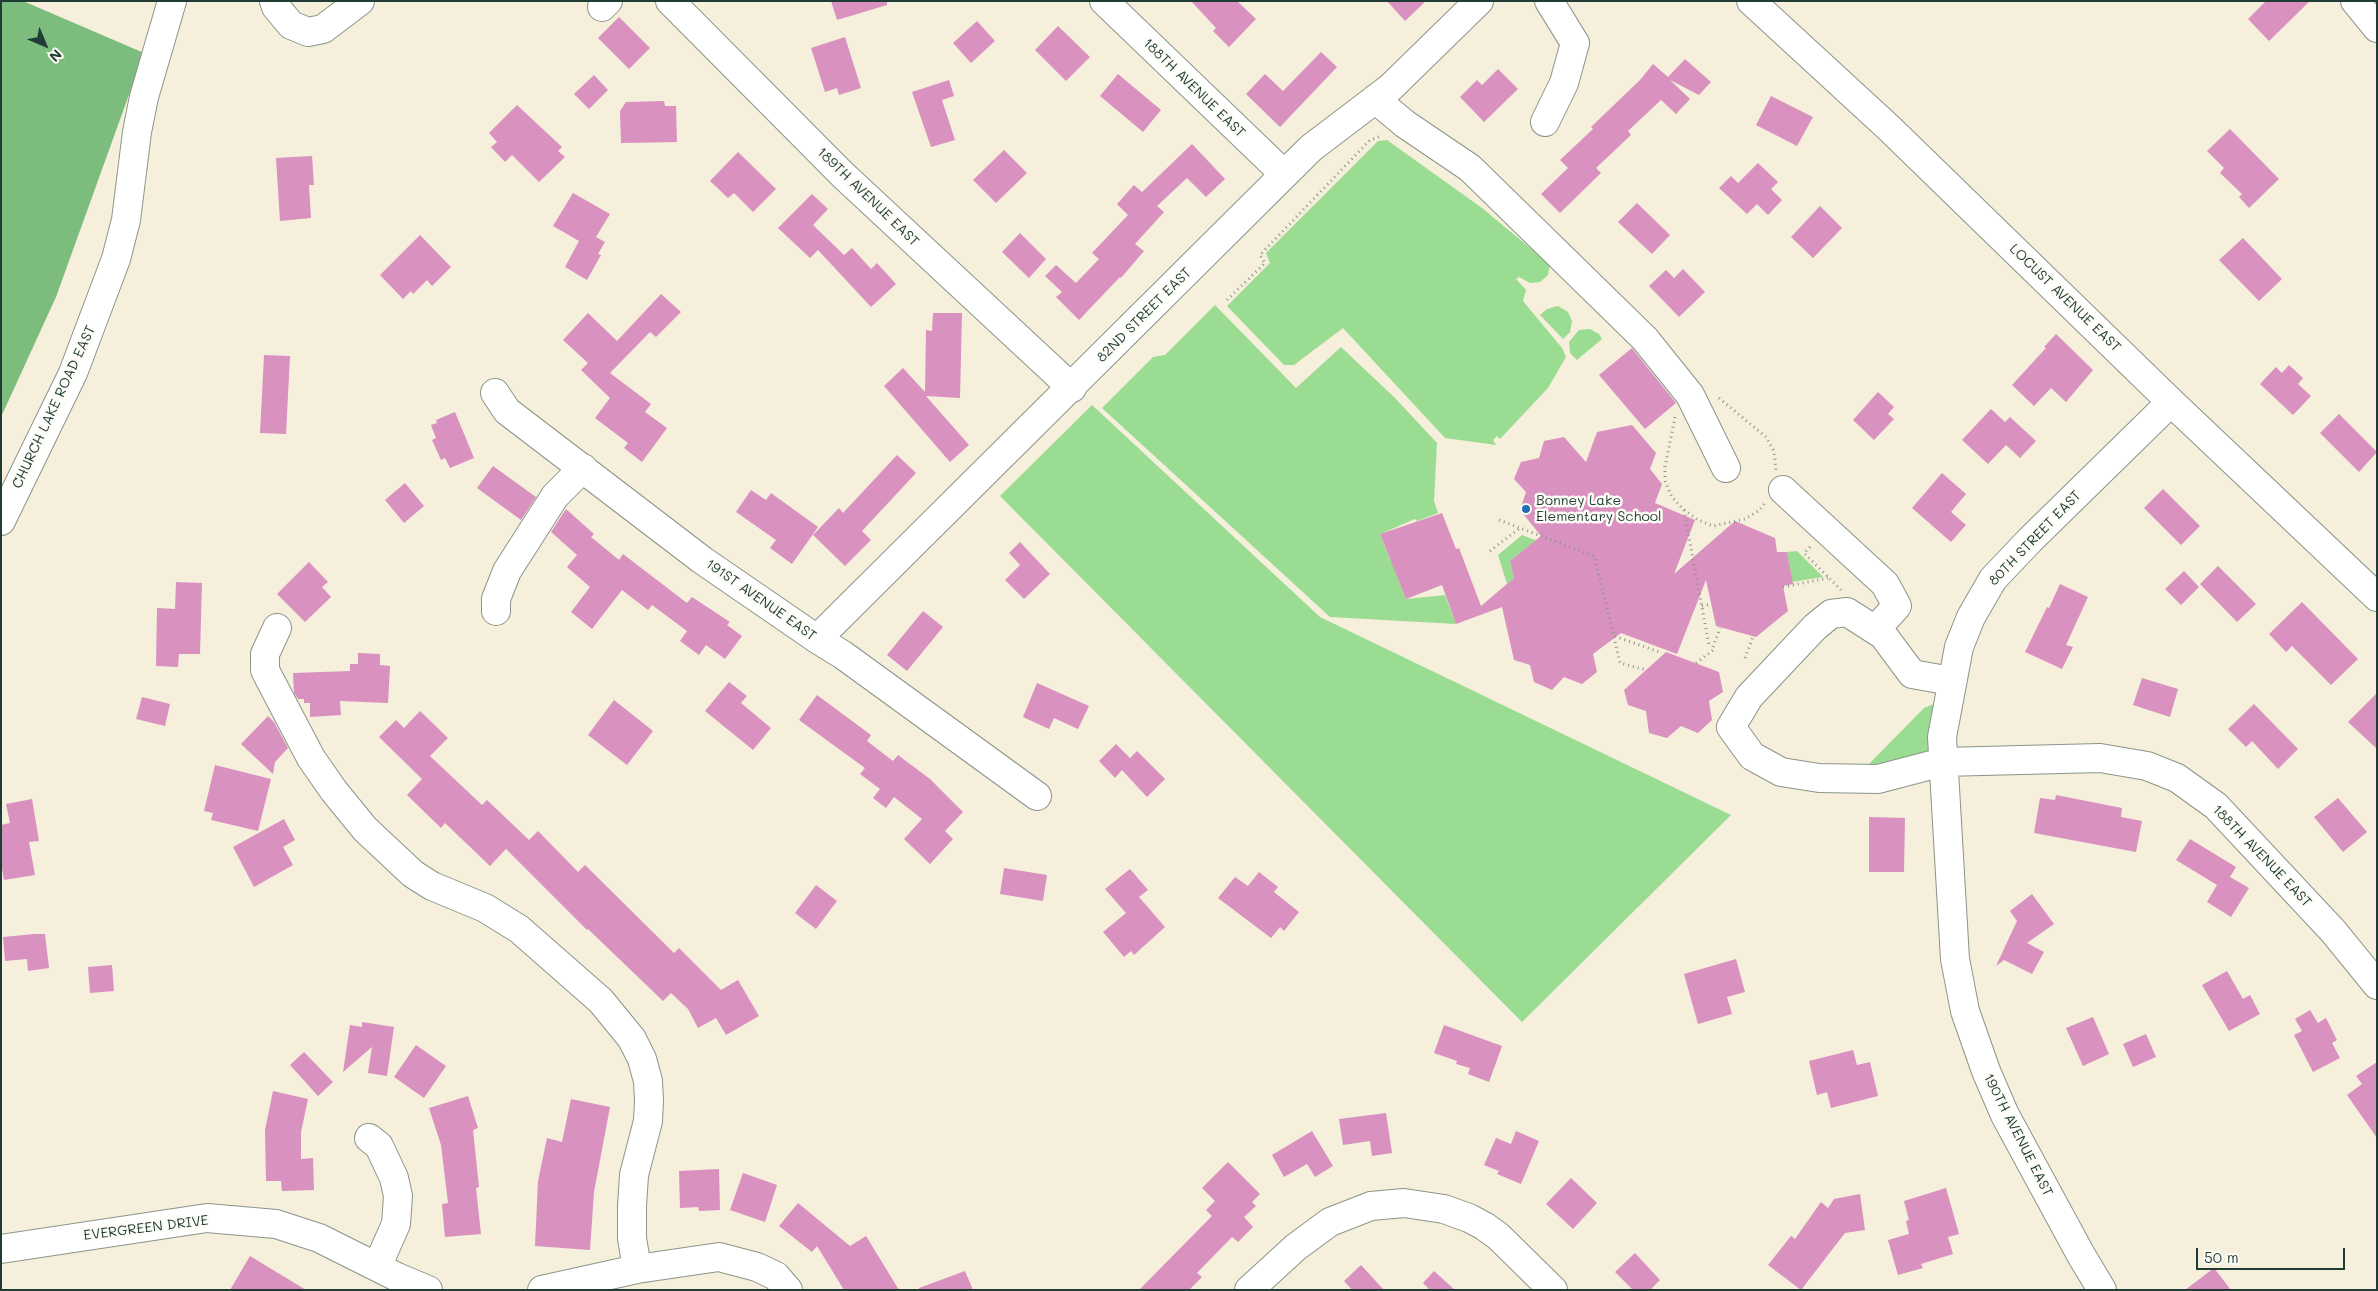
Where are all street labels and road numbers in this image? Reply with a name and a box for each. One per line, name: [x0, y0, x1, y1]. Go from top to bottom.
street label: 188TH AVENUE EAST: [1139, 35, 1249, 141]
street label: 189TH AVENUE EAST: [813, 144, 923, 250]
street label: LOCUST AVENUE EAST: [2006, 241, 2124, 355]
street label: 82ND STREET EAST: [1093, 264, 1195, 366]
street label: CHURCH LAKE ROAD EAST: [9, 323, 99, 491]
street label: 80TH STREET EAST: [1985, 487, 2085, 589]
street label: 191ST AVENUE EAST: [702, 556, 820, 644]
street label: 188TH AVENUE EAST: [2209, 801, 2315, 911]
street label: 190TH AVENUE EAST: [1980, 1071, 2056, 1199]
street label: EVERGREEN DRIVE: [82, 1212, 210, 1244]

